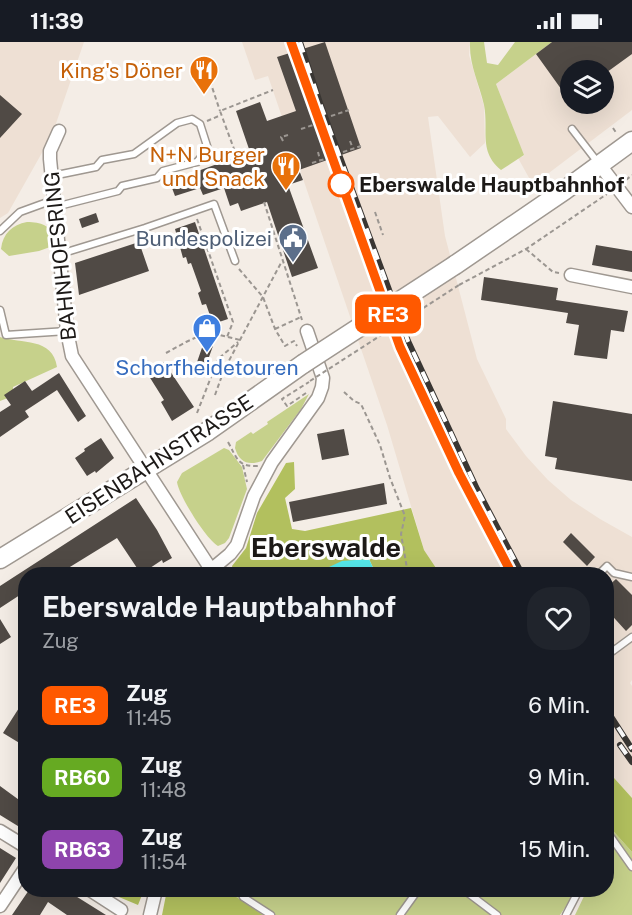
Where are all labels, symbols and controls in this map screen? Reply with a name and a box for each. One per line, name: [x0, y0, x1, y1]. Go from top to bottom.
text: 11:39: [30, 8, 84, 34]
restaurant icon: King's Döner: [188, 54, 220, 96]
place label: King's Döner: [60, 58, 183, 83]
map controls: [560, 60, 614, 114]
button: layers: [560, 60, 614, 114]
place label: N+N Burger und Snack: [149, 142, 265, 191]
restaurant icon: N+N Burger und Snack: [270, 150, 302, 192]
street label: BAHNHOFSRING: [39, 170, 81, 342]
marker: Eberswalde Hauptbahnhof: [328, 171, 354, 197]
place label: Eberswalde Hauptbahnhof: [359, 172, 624, 197]
public building icon: Bundespolizei: [277, 222, 309, 264]
place label: Bundespolizei: [136, 226, 272, 251]
line badge: RE3: [354, 294, 422, 334]
text: RE3: [367, 302, 409, 327]
shop icon: Schorfheidetouren: [191, 312, 223, 354]
place label: Schorfheidetouren: [115, 355, 299, 380]
street label: EISENBAHNSTRASSE: [60, 389, 258, 529]
district label: Eberswalde: [251, 531, 401, 563]
button: heart: [527, 587, 590, 650]
text: Eberswalde Hauptbahnhof: [42, 590, 396, 623]
text: Zug: [42, 629, 79, 653]
text: Zug: [126, 680, 167, 706]
text: 6 Min.: [528, 692, 590, 718]
text: RE3: [54, 693, 96, 718]
text: 11:45: [126, 706, 172, 730]
text: Zug: [140, 752, 182, 778]
text: 9 Min.: [528, 764, 590, 790]
text: RB60: [54, 765, 110, 790]
text: 11:48: [140, 778, 187, 802]
text: Zug: [141, 824, 182, 850]
text: 15 Min.: [519, 836, 590, 862]
text: RB63: [54, 837, 111, 862]
text: 11:54: [141, 850, 187, 874]

